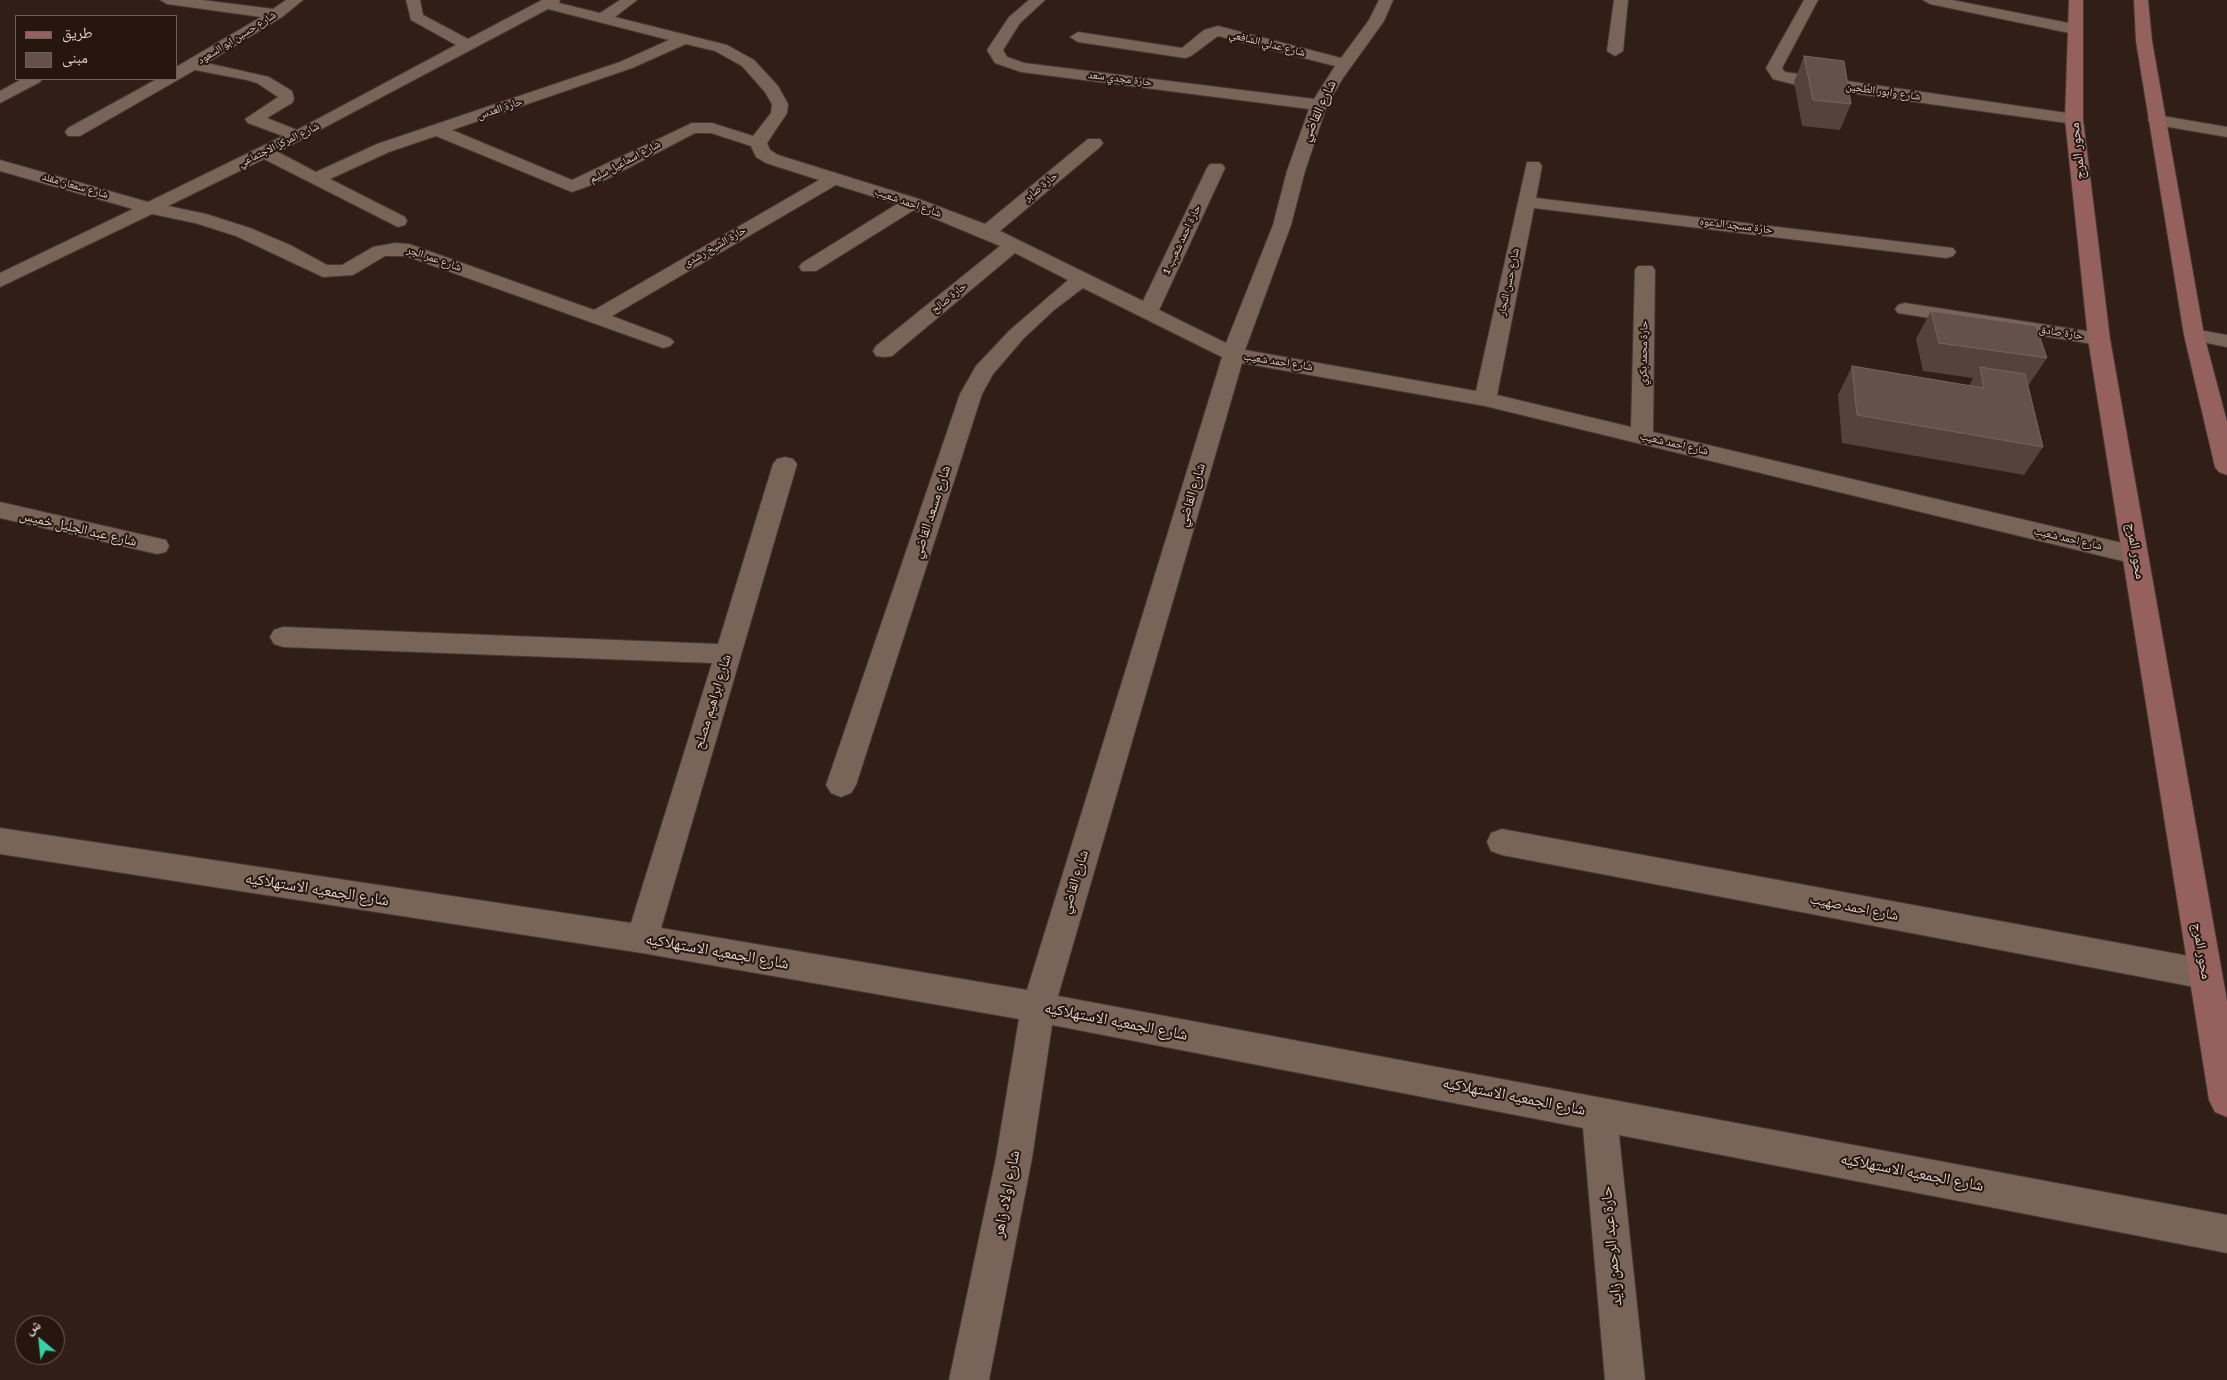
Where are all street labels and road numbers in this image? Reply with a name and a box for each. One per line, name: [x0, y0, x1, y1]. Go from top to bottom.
street label: شارع حسين ابو السعود: [195, 9, 279, 67]
street label: شارع عدلي الشافعي: [1227, 28, 1307, 60]
street label: حارة مجدي سعد: [1087, 69, 1153, 89]
street label: شارع القاضي: [1298, 78, 1340, 144]
street label: شارع وابور الطحين: [1845, 80, 1921, 104]
street label: حارة العدس: [476, 95, 524, 123]
street label: شارع المركز الاجتماعي: [236, 120, 322, 170]
street label: محور المرج: [2067, 122, 2089, 180]
street label: شارع اسماعيل سليم: [587, 138, 663, 186]
street label: حارة صابر: [1021, 169, 1061, 205]
street label: شارع سمعان مقلد: [40, 170, 110, 202]
street label: شارع احمد شعيب: [873, 185, 943, 221]
street label: حارة احمد شعيب 1: [1160, 203, 1204, 277]
street label: حارة مسجد الدعوه: [1699, 215, 1773, 237]
street label: حارة الشيخ رشدى: [681, 224, 749, 270]
street label: شارع عمر الجر: [405, 243, 463, 275]
street label: شارع حسن النجار: [1495, 247, 1523, 317]
street label: حارة صالح: [929, 280, 969, 316]
street label: حارة محمد بكري: [1637, 321, 1651, 385]
street label: حارة صادق: [2038, 323, 2084, 343]
street label: شارع احمد شعيب: [1242, 350, 1314, 374]
street label: شارع احمد شعيب: [1638, 430, 1710, 458]
street label: شارع القاضي: [1174, 461, 1210, 529]
street label: شارع مسعد القاضي: [909, 463, 955, 561]
street label: شارع عبد الجليل خميس: [18, 507, 138, 551]
street label: محور المرج: [2122, 521, 2148, 581]
street label: شارع احمد شعيب: [2032, 525, 2104, 553]
street label: شارع ابراهيم مصلح: [691, 652, 735, 752]
street label: شارع القاضي: [1057, 848, 1093, 916]
street label: شارع الجمعيه الاستهلاكيه: [244, 869, 390, 911]
street label: شارع احمد صهيب: [1808, 891, 1900, 925]
street label: محور المرج: [2188, 921, 2214, 981]
street label: شارع الجمعيه الاستهلاكيه: [644, 930, 790, 974]
street label: شارع الجمعيه الاستهلاكيه: [1043, 999, 1189, 1045]
street label: شارع الجمعيه الاستهلاكيه: [1441, 1074, 1587, 1120]
street label: شارع اولاد زاهر: [989, 1149, 1025, 1239]
street label: شارع الجمعيه الاستهلاكيه: [1839, 1150, 1985, 1196]
street label: حارة عبد الرحمن زايد: [1597, 1185, 1627, 1307]

